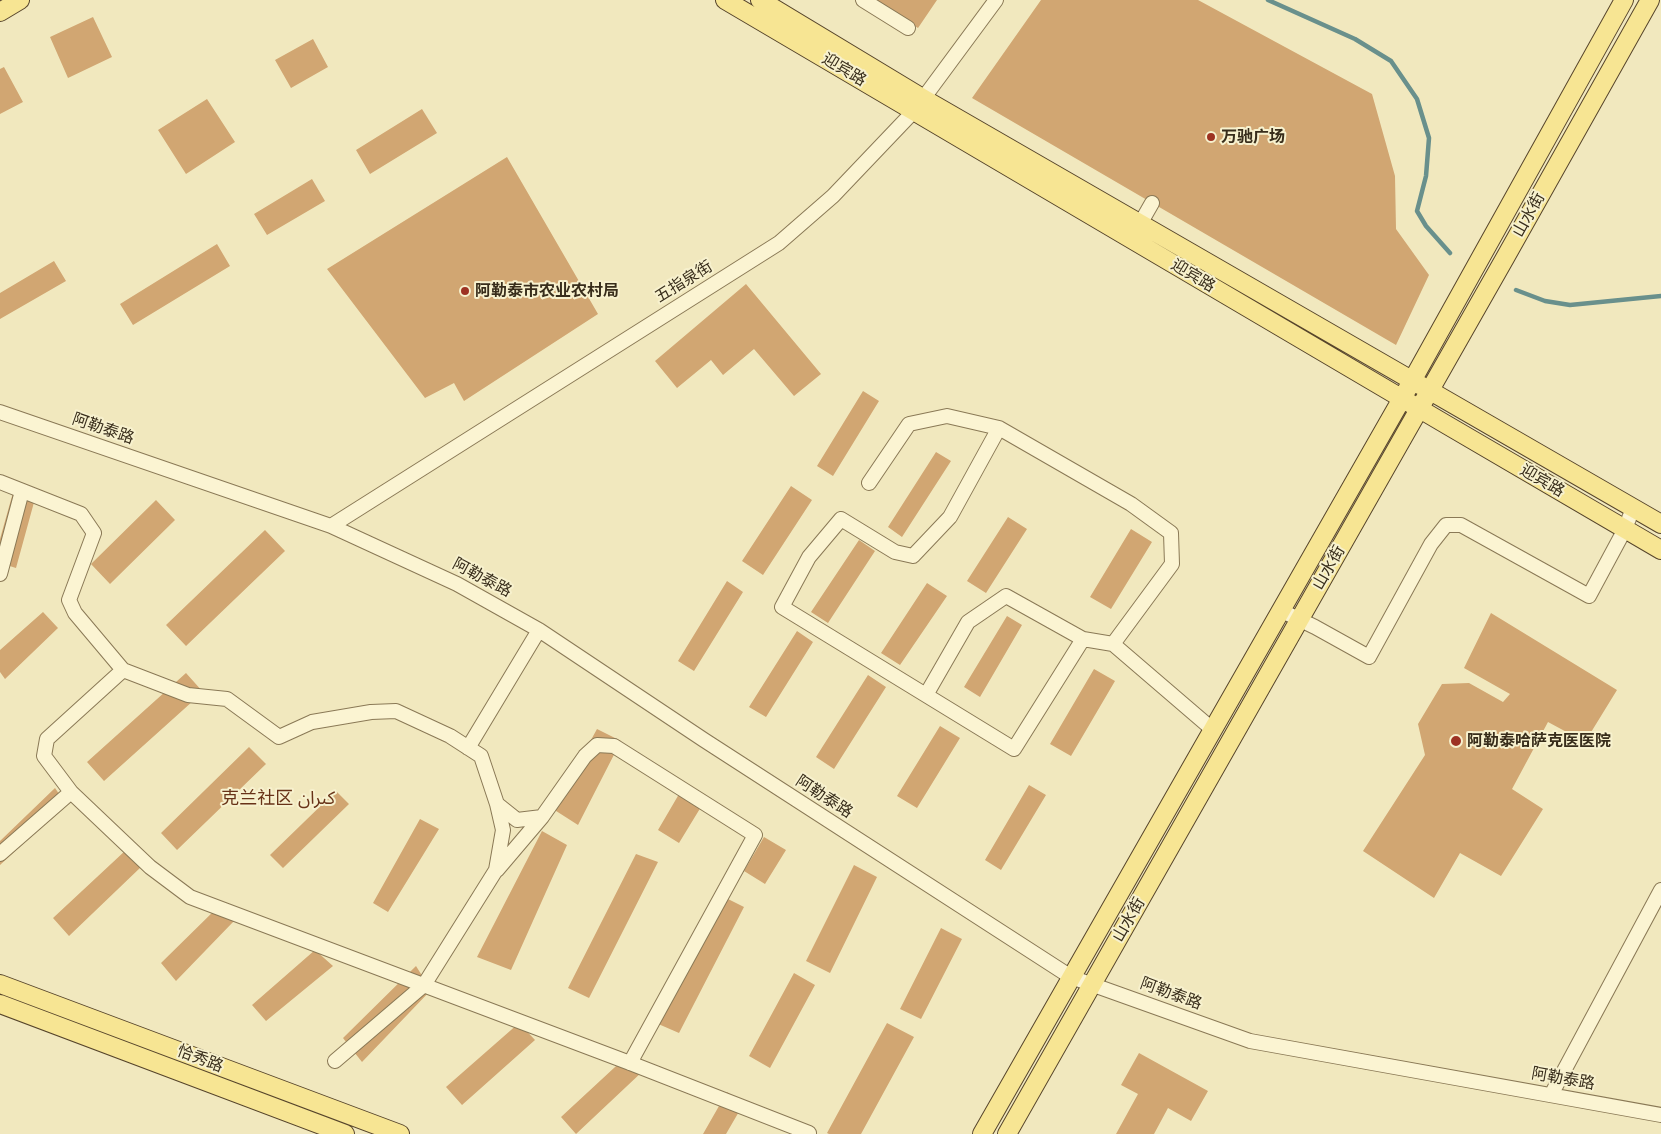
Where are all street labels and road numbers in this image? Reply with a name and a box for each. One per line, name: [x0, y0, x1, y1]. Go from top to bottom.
street label: 迎宾路: [818, 49, 870, 91]
street label: 山水街: [1509, 189, 1549, 241]
street label: 迎宾路: [1167, 255, 1219, 297]
street label: 五指泉街: [652, 257, 716, 307]
street label: 阿勒泰路: [70, 410, 136, 448]
street label: 迎宾路: [1516, 461, 1568, 501]
street label: 山水街: [1309, 542, 1349, 594]
street label: 阿勒泰路: [449, 555, 515, 601]
street label: 阿勒泰路: [792, 772, 856, 822]
street label: 山水街: [1109, 894, 1149, 946]
street label: 阿勒泰路: [1138, 974, 1204, 1014]
street label: 恰秀路: [174, 1041, 226, 1077]
street label: 阿勒泰路: [1530, 1064, 1596, 1094]

